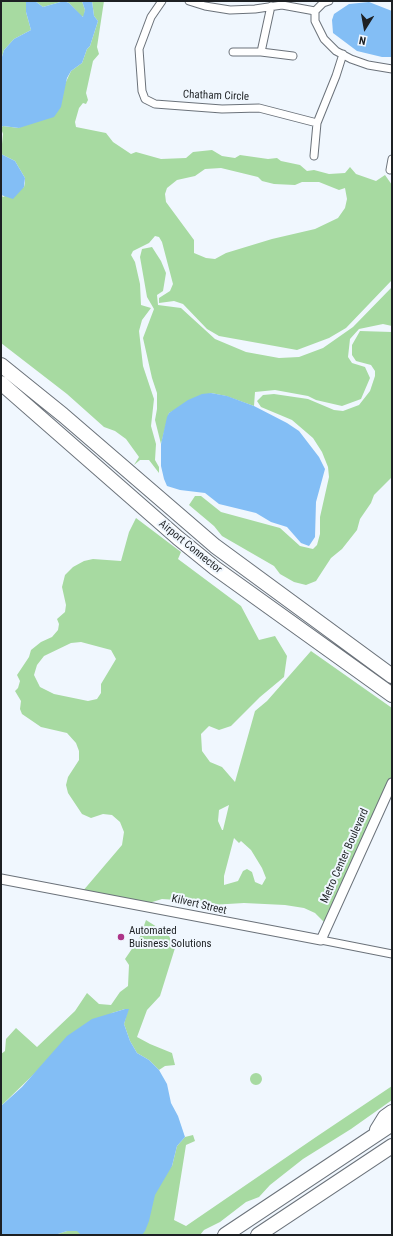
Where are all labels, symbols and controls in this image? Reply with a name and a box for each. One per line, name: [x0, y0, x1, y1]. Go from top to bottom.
north arrow: [345, 8, 385, 48]
text: N: [358, 33, 367, 47]
street label: Chatham Circle: [183, 88, 249, 104]
street label: Airport Connector: [156, 518, 224, 576]
street label: Metro Center Boulevard: [318, 807, 372, 905]
street label: Kilvert Street: [170, 892, 228, 918]
place label: Automated Buisness Solutions: [129, 924, 212, 950]
marker: Automated Buisness Solutions: [116, 932, 126, 942]

